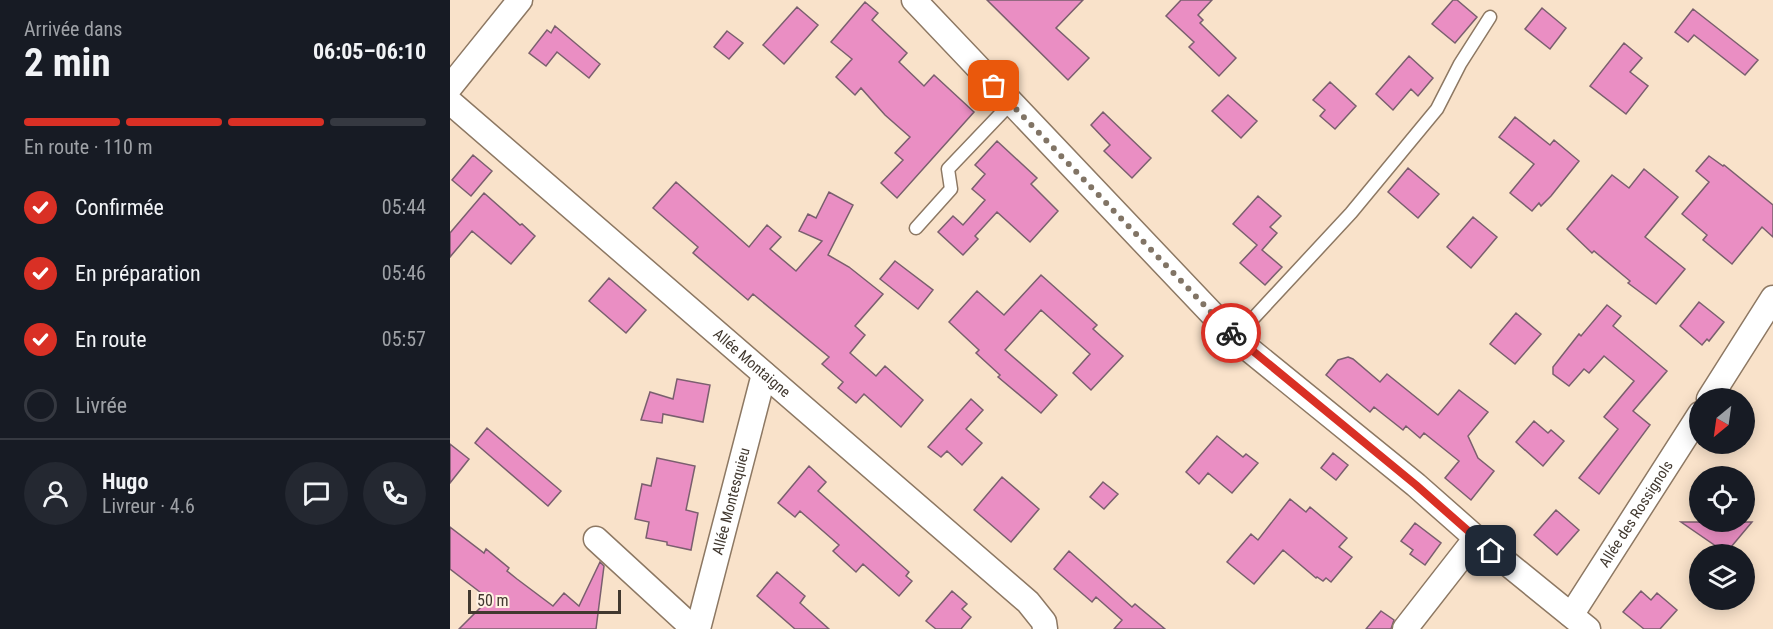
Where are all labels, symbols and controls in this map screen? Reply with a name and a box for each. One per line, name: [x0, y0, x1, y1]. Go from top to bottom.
text: Arrivée dans: [24, 17, 122, 41]
text: 06:05–06:10: [313, 39, 426, 64]
text: 2 min: [24, 40, 111, 86]
pin: [968, 60, 1019, 111]
icon: bag: [977, 69, 1010, 102]
text: En route · 110 m: [24, 135, 152, 159]
icon: check: [24, 191, 57, 224]
text: Confirmée: [75, 195, 164, 220]
text: 05:44: [382, 195, 426, 219]
icon: check: [24, 257, 57, 290]
text: En préparation: [75, 261, 201, 286]
text: 05:46: [382, 261, 426, 285]
courier: [1201, 303, 1261, 363]
icon: bike: [1215, 317, 1248, 350]
icon: check: [24, 323, 57, 356]
street label: Allée Montaigne: [710, 325, 794, 401]
text: En route: [75, 327, 147, 352]
text: 05:57: [382, 327, 426, 351]
north arrow: [1689, 388, 1755, 454]
map controls: [1689, 388, 1755, 610]
text: Livrée: [75, 393, 127, 418]
street label: Allée Montesquieu: [709, 446, 754, 557]
street label: Allée des Rossignols: [1595, 457, 1677, 571]
button: person: [24, 462, 87, 525]
button: chat: [285, 462, 348, 525]
button: phone: [363, 462, 426, 525]
button: locate: [1689, 466, 1755, 532]
text: Hugo: [102, 469, 148, 494]
text: Livreur · 4.6: [102, 494, 195, 518]
pin: [1465, 525, 1516, 576]
icon: home: [1474, 534, 1507, 567]
button: layers: [1689, 544, 1755, 610]
scale bar: [468, 587, 621, 614]
text: 50 m: [477, 591, 509, 610]

